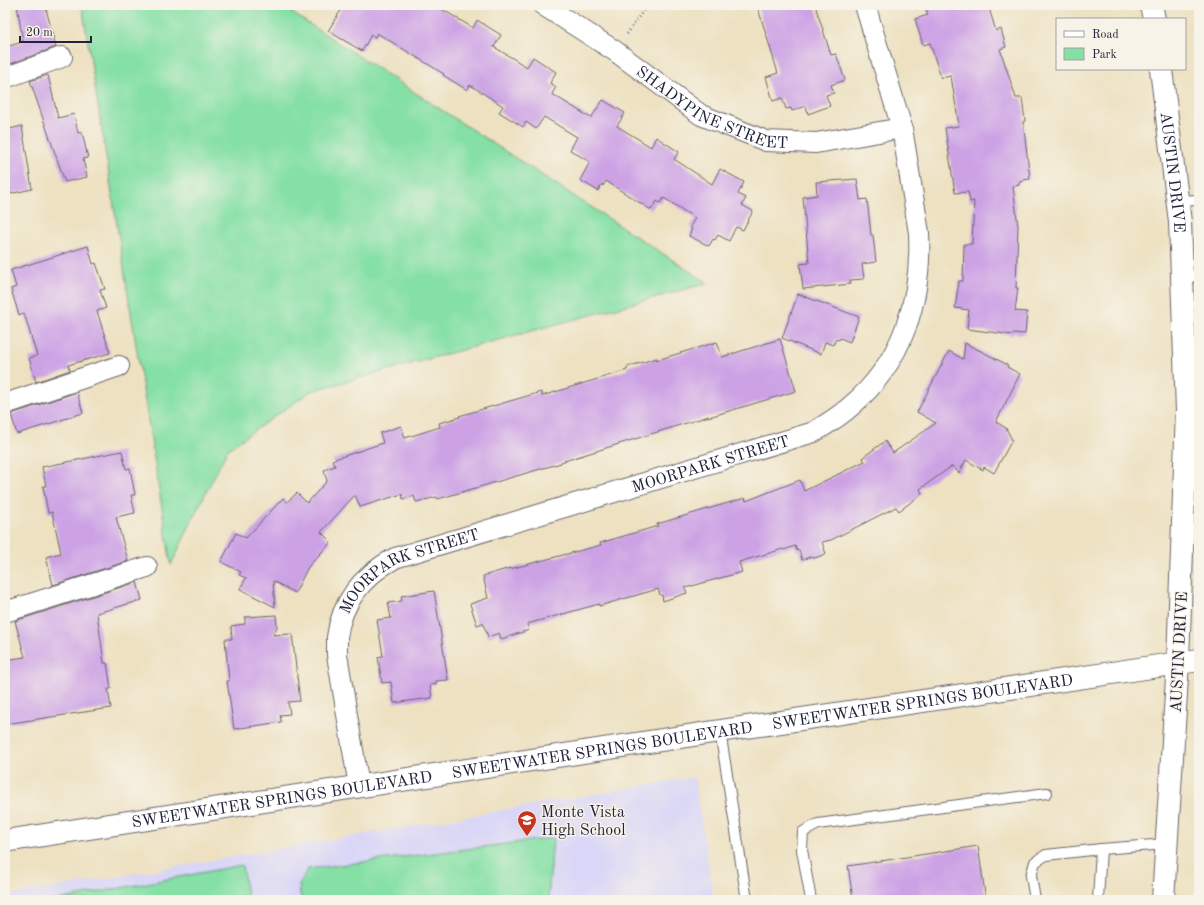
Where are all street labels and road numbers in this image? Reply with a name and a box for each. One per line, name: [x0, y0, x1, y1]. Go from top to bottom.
street label: SHADYPINE STREET: [633, 64, 788, 152]
street label: AUSTIN DRIVE: [1156, 111, 1186, 233]
street label: MOORPARK STREET: [630, 434, 792, 496]
street label: MOORPARK STREET: [338, 527, 481, 617]
street label: AUSTIN DRIVE: [1169, 591, 1191, 713]
street label: SWEETWATER SPRINGS BOULEVARD: [771, 673, 1074, 733]
street label: SWEETWATER SPRINGS BOULEVARD: [451, 720, 754, 782]
street label: SWEETWATER SPRINGS BOULEVARD: [131, 769, 433, 831]

